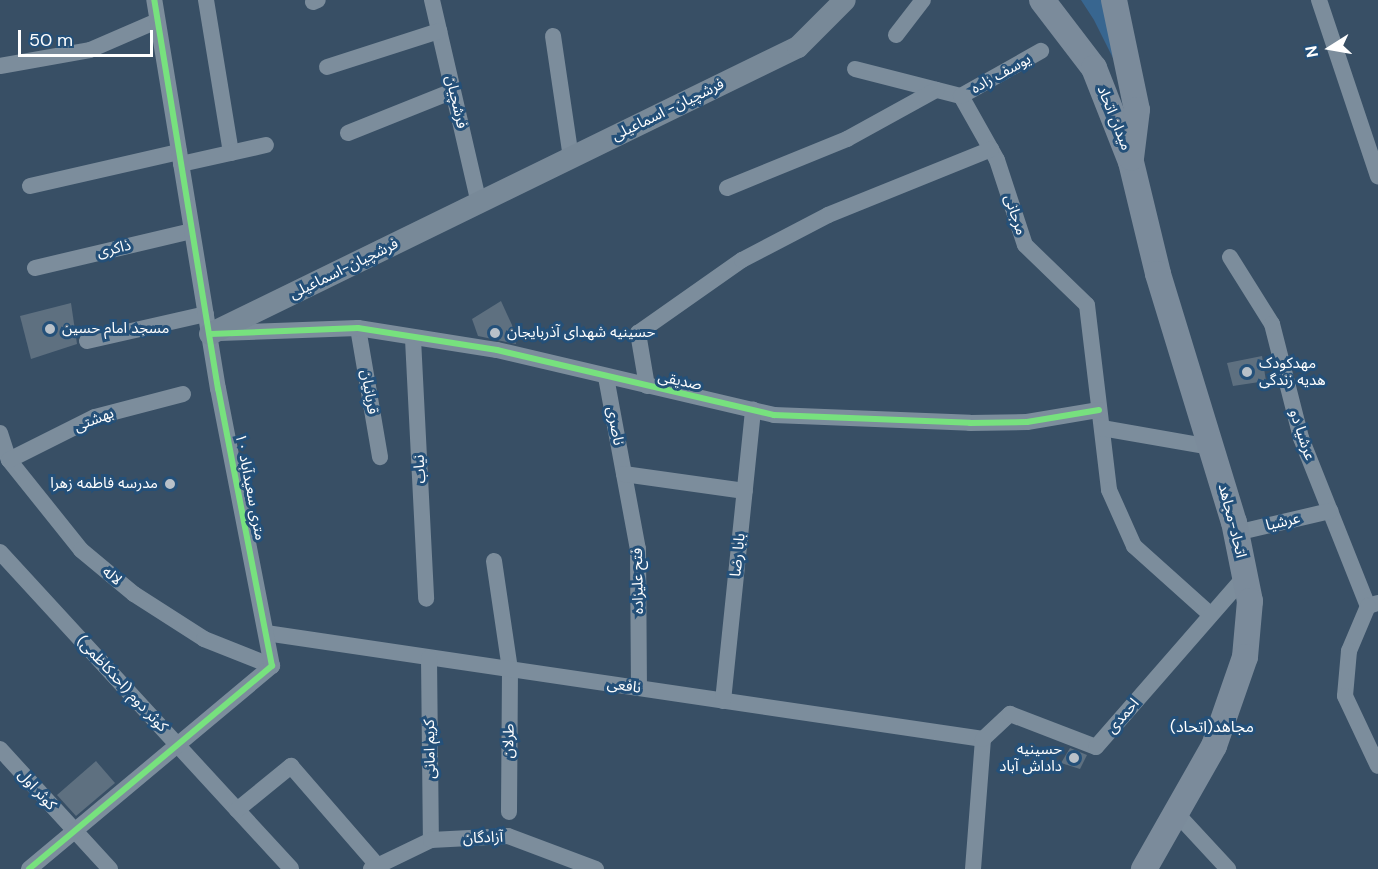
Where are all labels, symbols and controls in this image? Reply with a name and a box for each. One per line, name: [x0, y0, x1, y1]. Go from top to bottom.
scale bar: [21, 18, 156, 56]
north arrow: [1300, 18, 1360, 78]
text: 50 m: [29, 28, 73, 52]
text: N: [1300, 44, 1323, 59]
street label: یوسف زاده: [968, 50, 1034, 98]
street label: فرشچیان: [441, 74, 471, 130]
street label: فرشچیان- اسماعیلی: [609, 75, 727, 145]
street label: میدان اتحاد: [1093, 83, 1135, 153]
street label: مرجانی: [1000, 192, 1030, 238]
street label: فرشچیان-اسماعیلی: [287, 235, 401, 303]
street label: ذاکری: [95, 236, 133, 262]
place label: مسجد امام حسین: [62, 320, 169, 338]
marker: مسجد امام حسین: [43, 322, 57, 336]
place label: حسینیه شهدای آذربایجان: [507, 324, 655, 342]
marker: حسینیه شهدای آذربایجان: [488, 326, 502, 340]
place label: مهدکودک هدیه زندگی: [1259, 354, 1326, 389]
marker: مهدکودک هدیه زندگی: [1240, 365, 1254, 379]
street label: قربانیان: [357, 368, 381, 416]
street label: صدیقی: [656, 368, 704, 394]
street label: بهشتی: [72, 404, 116, 436]
street label: ناصری: [603, 405, 627, 447]
street label: عرشیا دو: [1285, 407, 1319, 463]
street label: ۱۰ متری سعیدآباد: [231, 432, 269, 542]
street label: نیاب: [410, 454, 430, 484]
place label: مدرسه فاطمه زهرا: [50, 475, 158, 493]
marker: مدرسه فاطمه زهرا: [163, 477, 177, 491]
street label: اتحاد-مجاهد: [1214, 482, 1250, 560]
street label: عرشیا: [1264, 509, 1302, 535]
street label: بابا رضا: [727, 532, 749, 578]
street label: فتح علیزاده: [628, 548, 648, 614]
street label: لاله: [99, 563, 125, 589]
street label: کوثر دوم (احدکاظمی): [73, 632, 171, 736]
street label: نافعی: [606, 675, 642, 697]
street label: احمدی: [1103, 695, 1143, 737]
district label: مجاهد(اتحاد): [1170, 717, 1254, 737]
street label: کریم امانی: [420, 719, 440, 779]
street label: طرلان: [500, 723, 518, 759]
place label: حسینیه داداش آباد: [999, 740, 1062, 775]
marker: حسینیه داداش آباد: [1067, 751, 1081, 765]
street label: کوثر اول: [14, 766, 60, 814]
street label: آزادگان: [463, 828, 503, 848]

